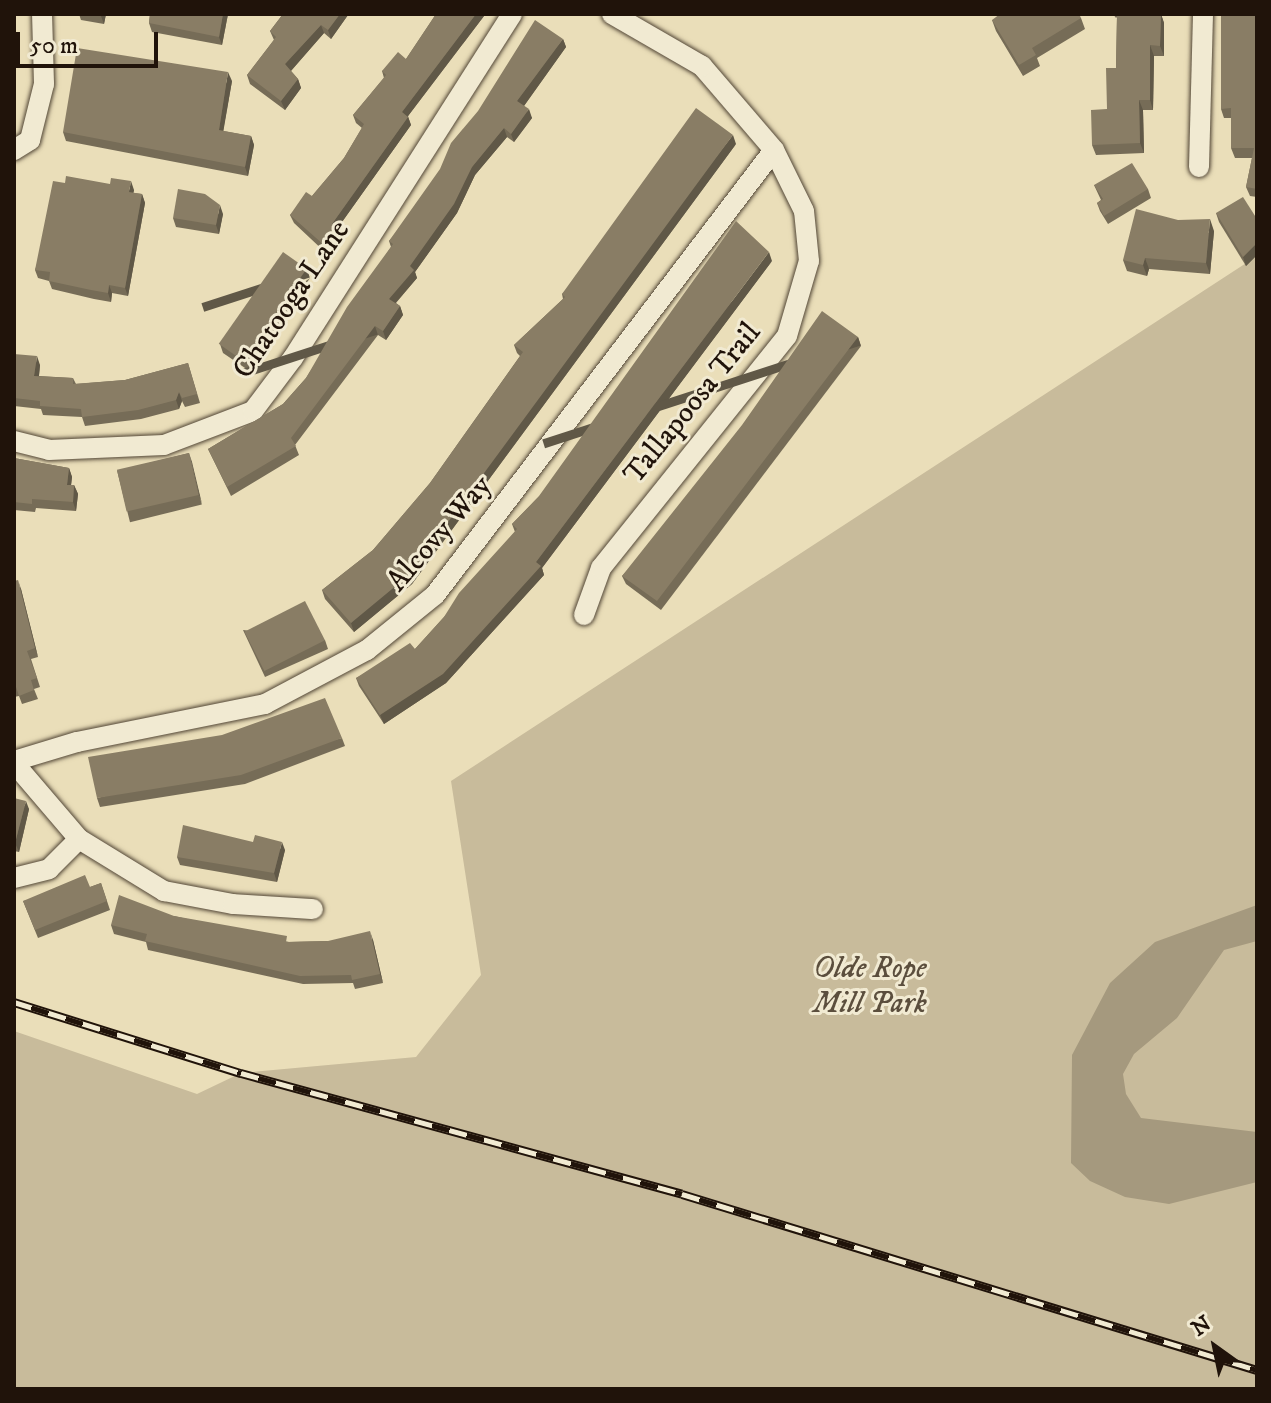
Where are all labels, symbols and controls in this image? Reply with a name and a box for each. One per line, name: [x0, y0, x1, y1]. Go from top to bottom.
scale bar: [20, 16, 162, 66]
text: 50 m: [30, 31, 78, 61]
street label: Chatooga Lane: [226, 214, 358, 386]
street label: Tallapoosa Trail: [617, 316, 769, 492]
street label: Alcovy Way: [380, 469, 500, 599]
park label: Olde Rope Mill Park: [813, 951, 927, 1022]
north arrow: [1175, 1307, 1255, 1387]
text: N: [1187, 1310, 1217, 1343]

